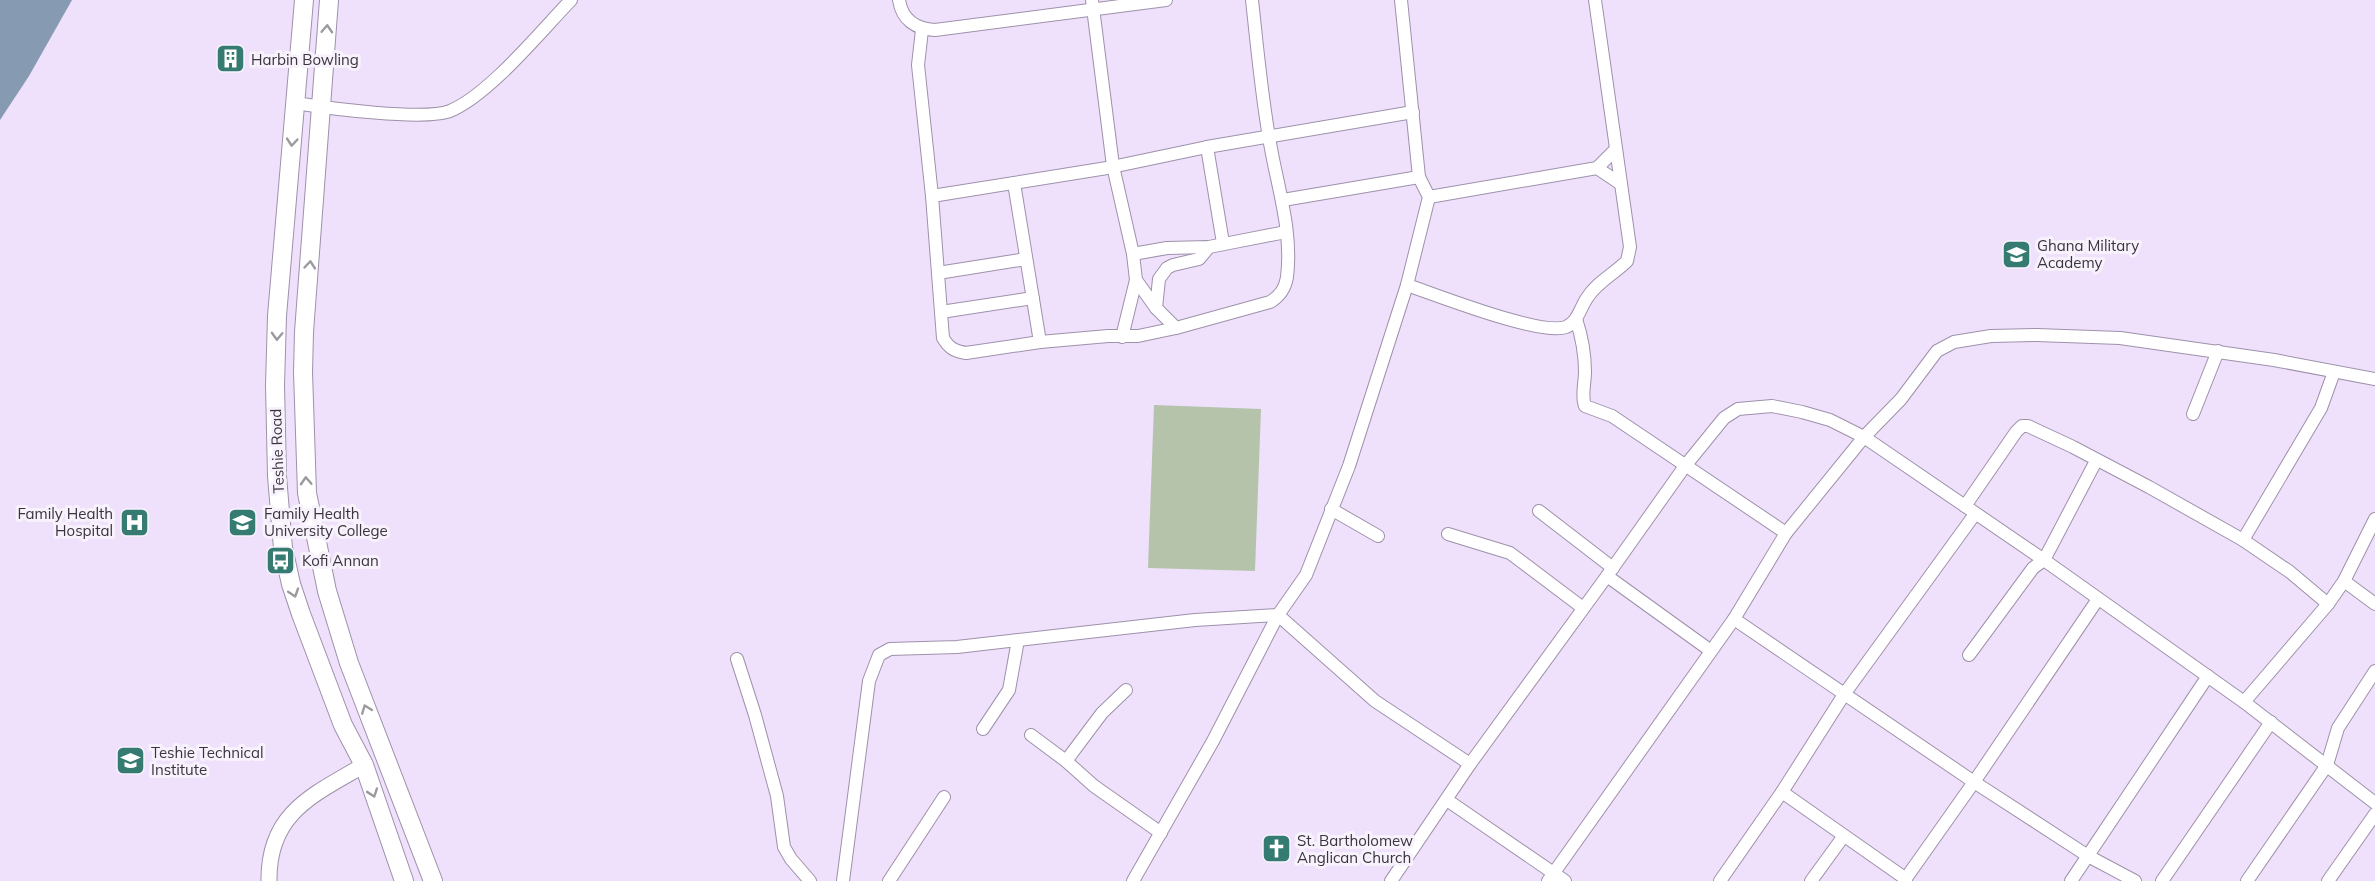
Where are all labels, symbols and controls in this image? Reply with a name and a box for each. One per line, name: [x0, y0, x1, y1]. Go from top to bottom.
one-way arrow: [321, 24, 334, 33]
building icon: Harbin Bowling: [214, 43, 246, 75]
place label: Harbin Bowling: [251, 50, 359, 69]
one-way arrow: [286, 137, 299, 147]
place label: Ghana Military Academy: [2037, 236, 2139, 272]
school or university icon: Ghana Military Academy: [2000, 238, 2032, 270]
one-way arrow: [303, 260, 316, 269]
one-way arrow: [270, 332, 283, 341]
street label: Teshie Road: [266, 408, 288, 494]
one-way arrow: [300, 476, 313, 485]
place label: Family Health Hospital: [17, 504, 113, 540]
place label: Family Health University College: [264, 504, 388, 540]
hospital icon: Family Health Hospital: [118, 506, 150, 538]
school or university icon: Family Health University College: [227, 506, 259, 538]
bus stop icon: Kofi Annan: [265, 544, 297, 576]
place label: Kofi Annan: [302, 551, 379, 570]
one-way arrow: [286, 587, 299, 598]
one-way arrow: [361, 704, 374, 715]
place label: Teshie Technical Institute: [151, 743, 264, 779]
school or university icon: Teshie Technical Institute: [114, 745, 146, 777]
one-way arrow: [366, 787, 379, 798]
place label: St. Bartholomew Anglican Church: [1297, 831, 1413, 867]
church icon: St. Bartholomew Anglican Church: [1260, 833, 1292, 865]

